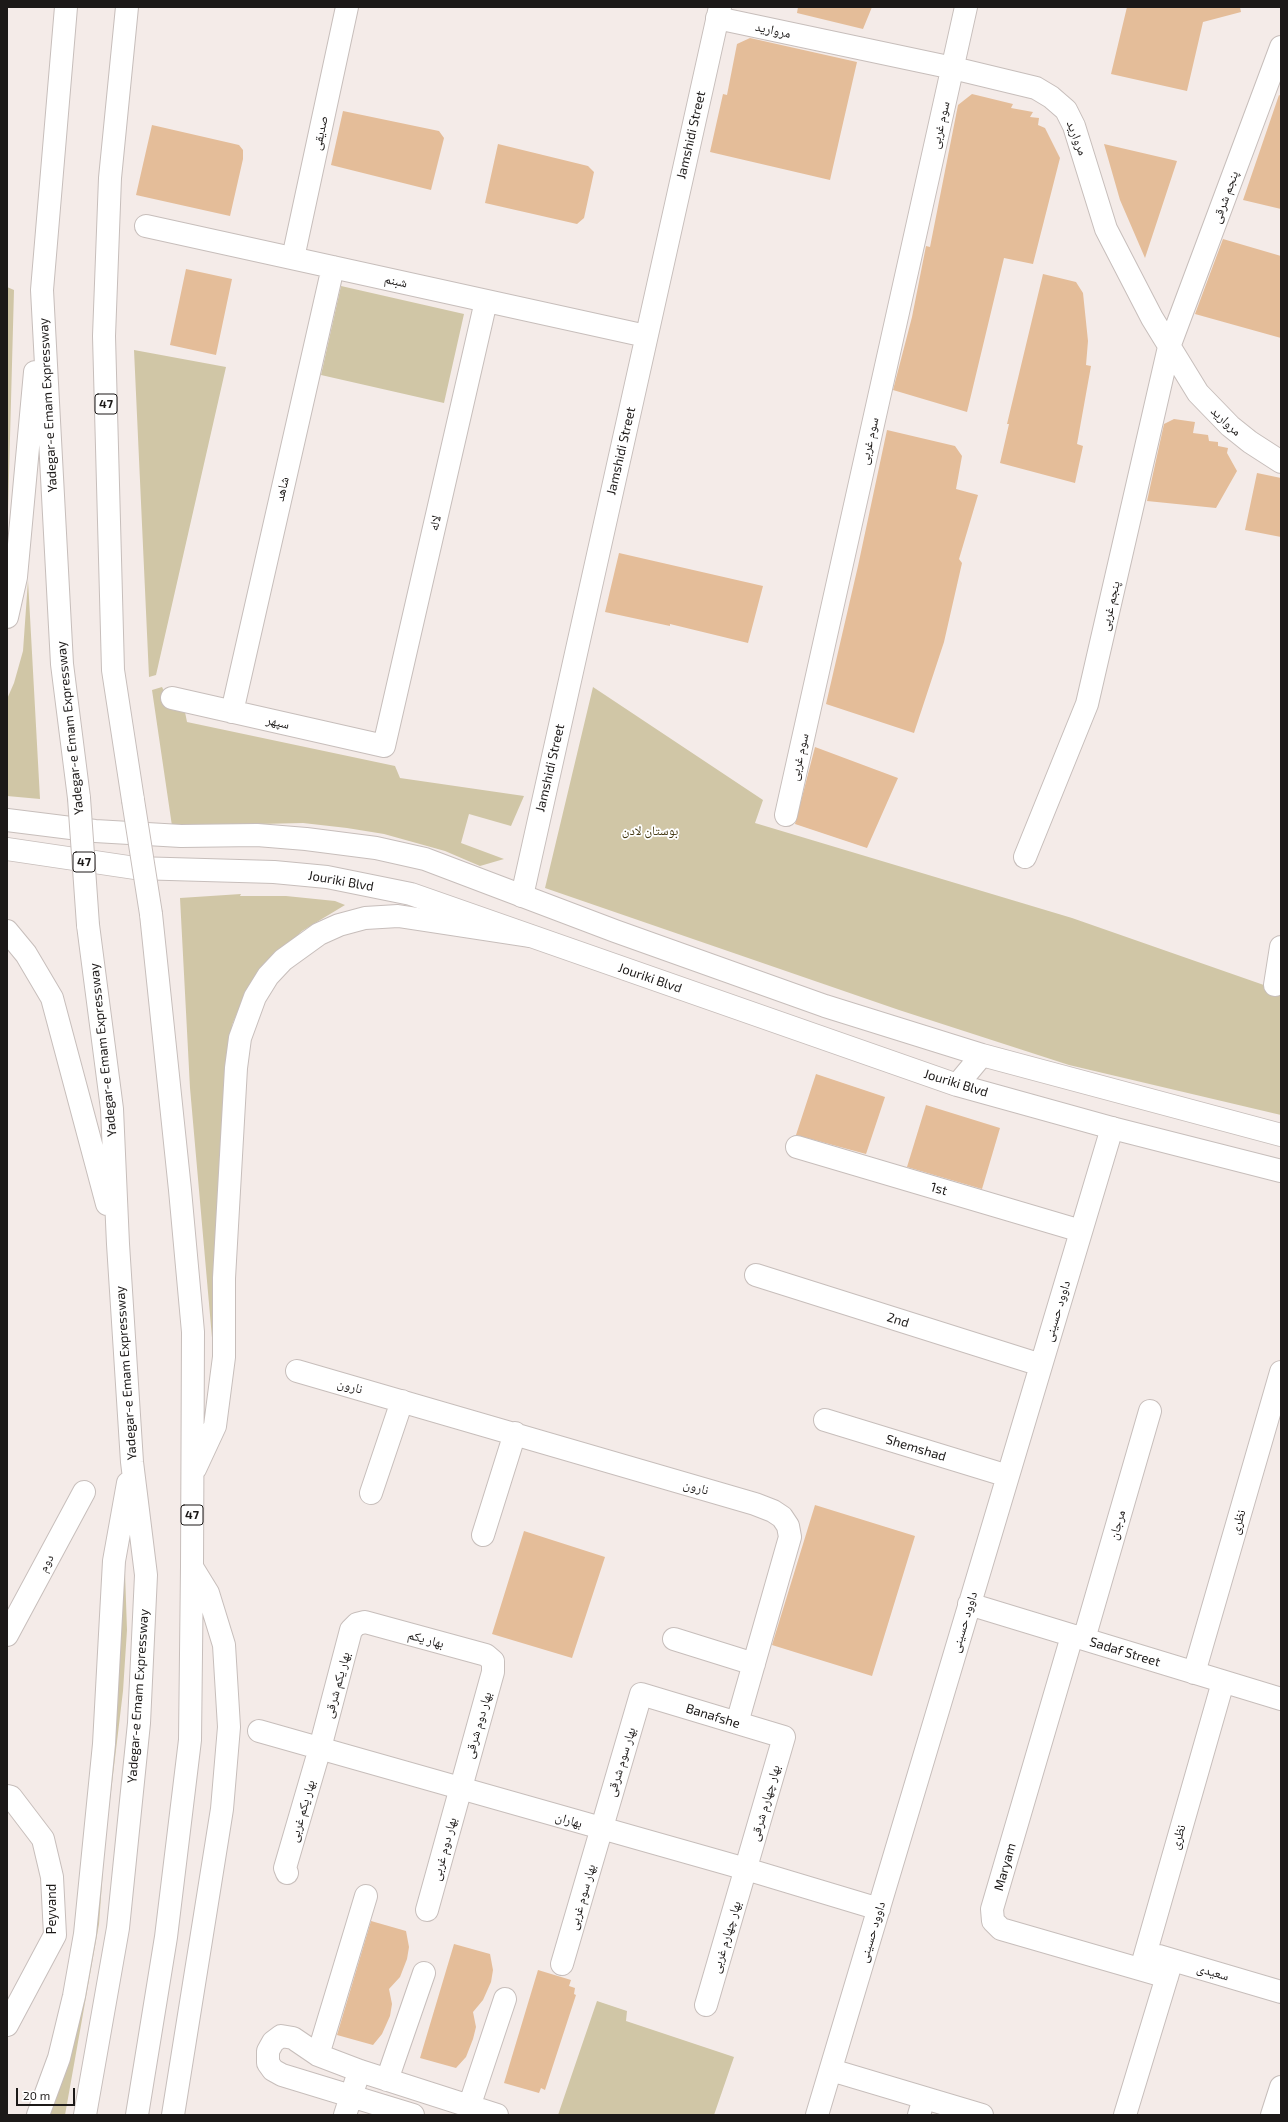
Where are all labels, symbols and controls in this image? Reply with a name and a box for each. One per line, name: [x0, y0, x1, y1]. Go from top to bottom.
street label: مروارید: [754, 19, 792, 41]
street label: Jamshidi Street: [673, 89, 709, 181]
street label: سوم غربی: [927, 100, 953, 150]
street label: صدیقی: [309, 114, 331, 152]
street label: مروارید: [1063, 118, 1091, 158]
street label: پنجم شرقی: [1208, 169, 1242, 225]
street label: شبنم: [383, 271, 409, 291]
street label: Yadegar-e Emam Expressway: [36, 317, 60, 493]
road number: 47: [95, 394, 117, 414]
street label: مروارید: [1208, 403, 1244, 439]
street label: Jamshidi Street: [603, 405, 639, 497]
street label: سوم غربی: [856, 416, 882, 466]
street label: شاهد: [272, 475, 292, 503]
street label: لاله: [426, 514, 444, 532]
street label: پنجم غربی: [1097, 579, 1123, 633]
street label: Yadegar-e Emam Expressway: [53, 640, 87, 816]
street label: سپهر: [265, 712, 291, 732]
street label: Jamshidi Street: [532, 722, 568, 814]
street label: سوم غربی: [786, 732, 812, 782]
park label: بوستان لادن: [622, 823, 678, 839]
road number: 47: [73, 852, 95, 872]
street label: Jouriki Blvd: [307, 868, 375, 894]
street label: Jouriki Blvd: [616, 960, 684, 996]
street label: Yadegar-e Emam Expressway: [86, 962, 120, 1138]
street label: Jouriki Blvd: [922, 1066, 990, 1100]
street label: 1st: [929, 1179, 949, 1199]
street label: داوود حسینی: [1040, 1278, 1074, 1344]
street label: Yadegar-e Emam Expressway: [112, 1285, 140, 1461]
street label: 2nd: [885, 1309, 911, 1331]
street label: نارون: [336, 1375, 364, 1397]
street label: Shemshad: [884, 1431, 948, 1465]
street label: نارون: [682, 1476, 710, 1498]
road number: 47: [181, 1505, 203, 1525]
street label: مرجان: [1105, 1508, 1129, 1542]
street label: نظری: [1227, 1508, 1249, 1536]
street label: دوم: [35, 1551, 57, 1575]
street label: داوود حسینی: [947, 1589, 981, 1655]
street label: Yadegar-e Emam Expressway: [124, 1608, 152, 1784]
street label: بهار یکم: [406, 1627, 446, 1651]
street label: Sadaf Street: [1088, 1634, 1162, 1670]
street label: بهار یکم شرقی: [321, 1650, 353, 1720]
street label: بهار دوم شرقی: [461, 1690, 495, 1760]
street label: Banafshe: [684, 1700, 742, 1732]
street label: بهار سوم شرقی: [603, 1725, 639, 1799]
street label: بهار چهارم شرقی: [747, 1763, 783, 1843]
street label: بهار یکم غربی: [286, 1778, 318, 1844]
street label: بهاران: [554, 1809, 584, 1831]
street label: بهار دوم غربی: [428, 1816, 460, 1882]
street label: نظری: [1167, 1823, 1189, 1851]
street label: Maryam: [991, 1841, 1019, 1893]
street label: بهار سوم غربی: [565, 1862, 599, 1932]
street label: Peyvand: [44, 1884, 60, 1934]
street label: بهار چهارم غربی: [708, 1899, 744, 1975]
street label: داوود حسینی: [855, 1899, 889, 1965]
street label: سعیدی: [1195, 1960, 1231, 1984]
scale bar: [18, 2080, 77, 2106]
text: 20 m: [23, 2088, 50, 2102]

